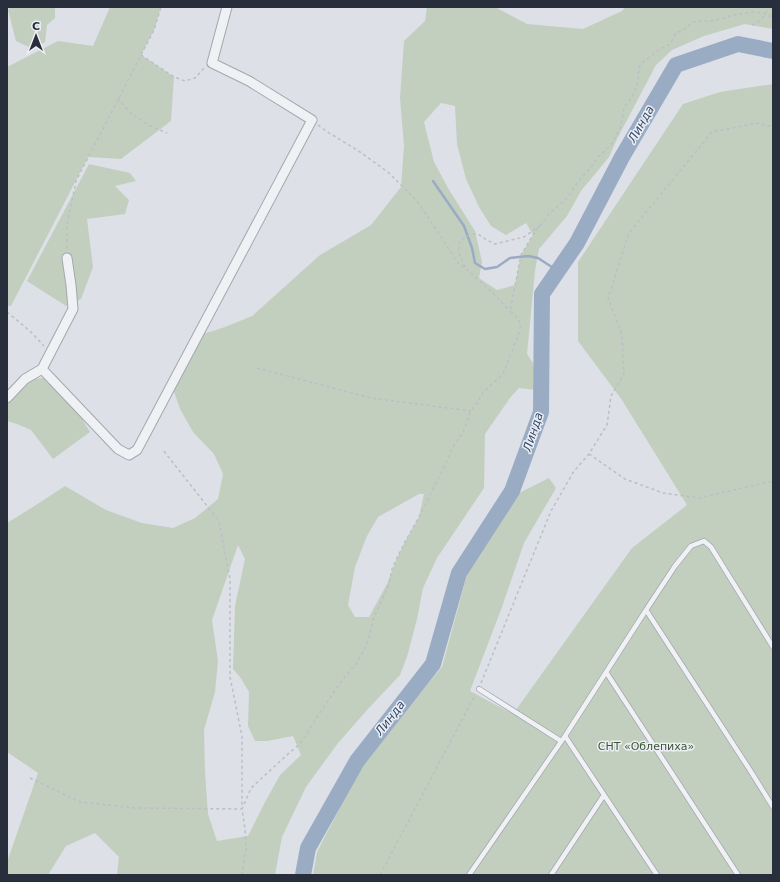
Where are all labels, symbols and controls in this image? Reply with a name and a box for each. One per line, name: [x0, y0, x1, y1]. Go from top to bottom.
north arrow: [16, 16, 56, 56]
text: С: [32, 20, 40, 33]
water label: Линда: [624, 103, 657, 146]
water label: Линда: [520, 411, 546, 454]
water label: Линда: [371, 698, 408, 739]
park label: СНТ «Облепиха»: [598, 740, 694, 753]

